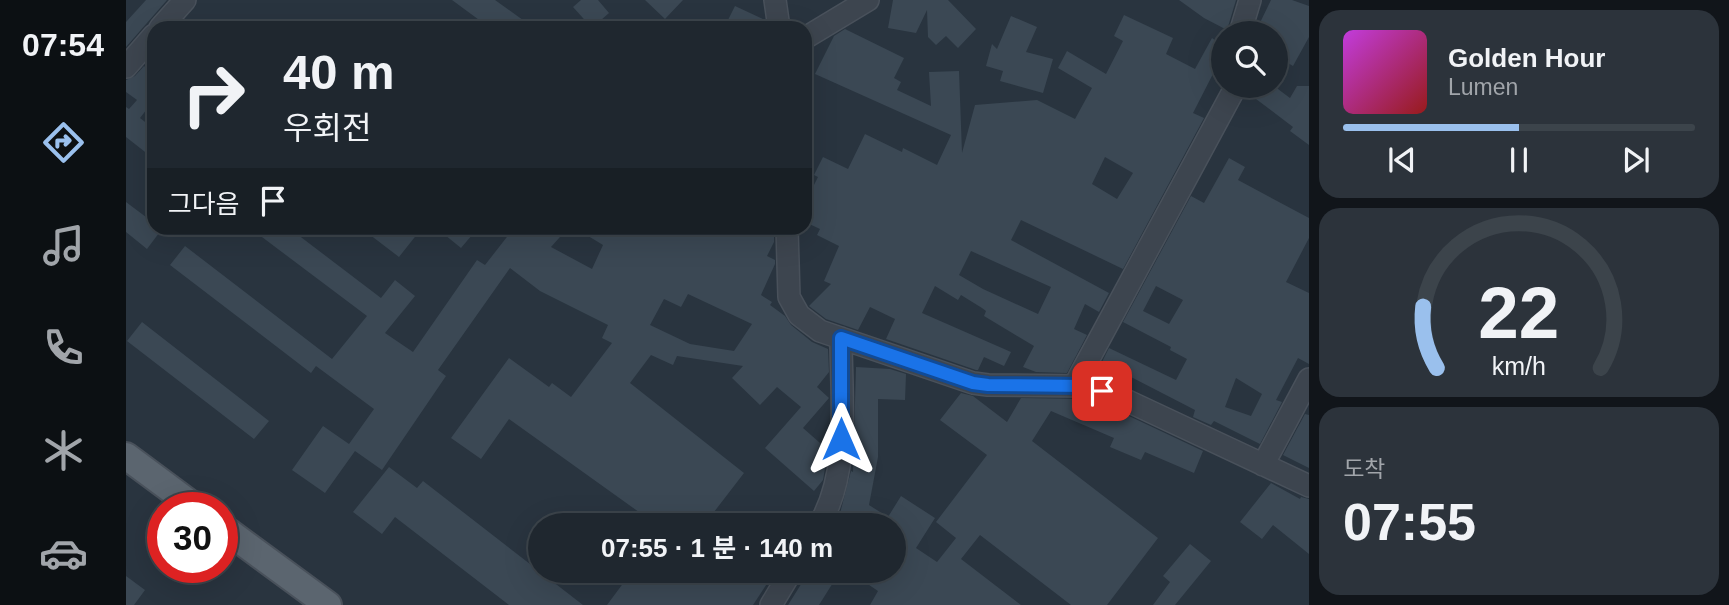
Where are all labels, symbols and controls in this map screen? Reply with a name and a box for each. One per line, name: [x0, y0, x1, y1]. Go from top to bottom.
map controls: [1211, 21, 1288, 98]
button: search: [1211, 21, 1288, 98]
text: 07:54: [22, 27, 104, 63]
text: Golden Hour: [1448, 43, 1605, 73]
text: 40 m: [283, 45, 395, 99]
icon: right: [168, 49, 259, 140]
text: Lumen: [1448, 74, 1518, 100]
text: 우회전: [283, 110, 371, 146]
icon: directions: [39, 118, 88, 167]
icon: previous: [1383, 141, 1421, 179]
icon: pause: [1500, 141, 1538, 179]
icon: next: [1617, 141, 1655, 179]
icon: arrive: [254, 182, 292, 220]
text: 그다음: [168, 189, 240, 219]
icon: music: [39, 221, 88, 270]
text: 22: [1479, 273, 1559, 354]
icon: phone: [39, 323, 88, 372]
text: km/h: [1492, 352, 1546, 380]
pin: [1072, 361, 1132, 421]
icon: arrive: [1083, 372, 1121, 410]
position arrow: [804, 402, 878, 476]
icon: climate: [39, 426, 88, 475]
text: 도착: [1343, 456, 1385, 482]
speed limit sign: 30: [147, 492, 238, 583]
text: 07:55: [1343, 493, 1476, 551]
icon: car: [39, 529, 88, 578]
text: 07:55 · 1 분 · 140 m: [601, 533, 833, 563]

